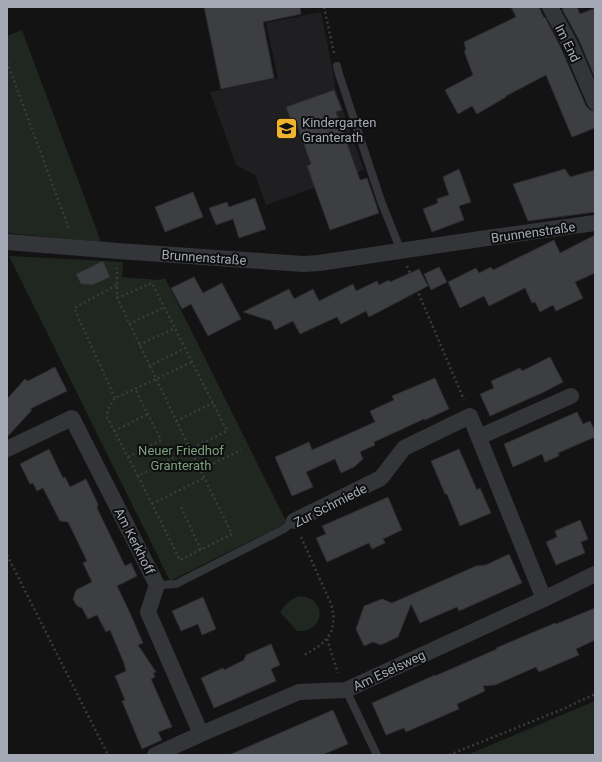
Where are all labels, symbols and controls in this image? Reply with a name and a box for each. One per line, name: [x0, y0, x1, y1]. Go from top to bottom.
street label: Im End: [552, 22, 583, 65]
place label: Kindergarten Granterath: [302, 115, 376, 145]
school or university icon: Kindergarten Granterath: [273, 116, 299, 142]
street label: Brunnenstraße: [490, 219, 576, 246]
street label: Brunnenstraße: [161, 247, 247, 268]
park label: Neuer Friedhof Granterath: [138, 443, 224, 473]
street label: Zur Schmiede: [291, 481, 369, 530]
street label: Am Kerkhoff: [111, 505, 158, 577]
street label: Am Eselsweg: [351, 647, 428, 694]

